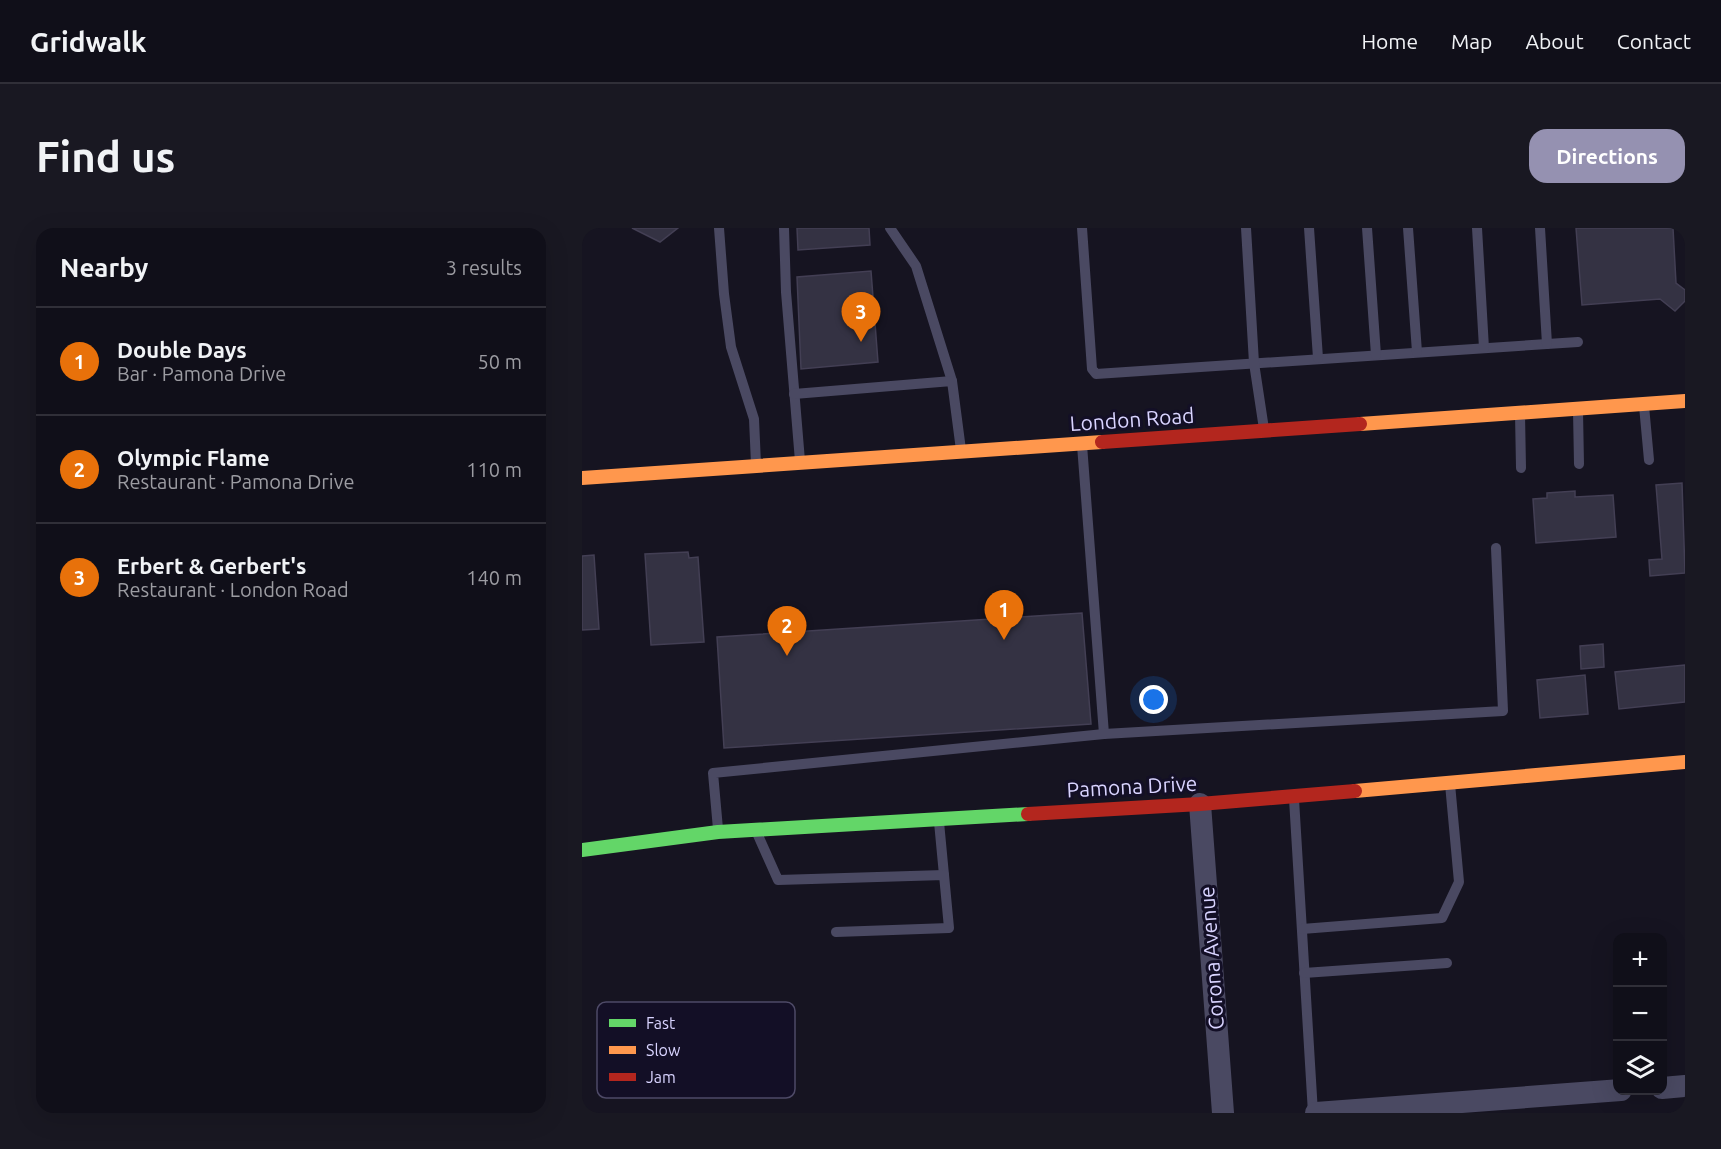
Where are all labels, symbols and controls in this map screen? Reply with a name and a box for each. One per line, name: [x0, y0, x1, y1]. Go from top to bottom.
text: Gridwalk: [30, 26, 147, 57]
text: Home: [1361, 29, 1418, 53]
text: Map: [1451, 29, 1492, 53]
text: About: [1525, 29, 1584, 53]
text: Contact: [1617, 29, 1691, 53]
button: Directions: [1529, 129, 1685, 183]
text: Find us: [36, 133, 175, 180]
text: Nearby: [60, 253, 148, 282]
text: 3 results: [446, 256, 522, 279]
pin: 3: [842, 292, 880, 342]
text: Double Days: [117, 337, 247, 362]
text: 1: [74, 350, 85, 373]
text: 50 m: [478, 350, 522, 373]
text: Bar · Pamona Drive: [117, 362, 286, 385]
street label: London Road: [1069, 403, 1195, 435]
text: Olympic Flame: [117, 445, 270, 470]
text: 2: [74, 458, 85, 481]
text: 110 m: [466, 458, 522, 481]
text: Restaurant · Pamona Drive: [117, 470, 354, 493]
text: Erbert & Gerbert's: [117, 553, 306, 578]
text: 3: [74, 566, 85, 589]
text: 140 m: [466, 566, 522, 589]
text: Restaurant · London Road: [117, 578, 349, 601]
pin: 1: [984, 590, 1024, 640]
pin: 2: [768, 606, 806, 656]
your location: [1139, 685, 1168, 714]
street label: Pamona Drive: [1066, 771, 1198, 801]
street label: Corona Avenue: [1194, 886, 1228, 1031]
map controls: [1613, 933, 1667, 1095]
button: +: [1613, 933, 1667, 987]
button: −: [1613, 987, 1667, 1041]
legend: [597, 1002, 795, 1098]
text: Fast: [646, 1014, 676, 1032]
text: Slow: [646, 1041, 681, 1059]
button: layers: [1613, 1041, 1667, 1095]
text: Jam: [646, 1068, 676, 1086]

